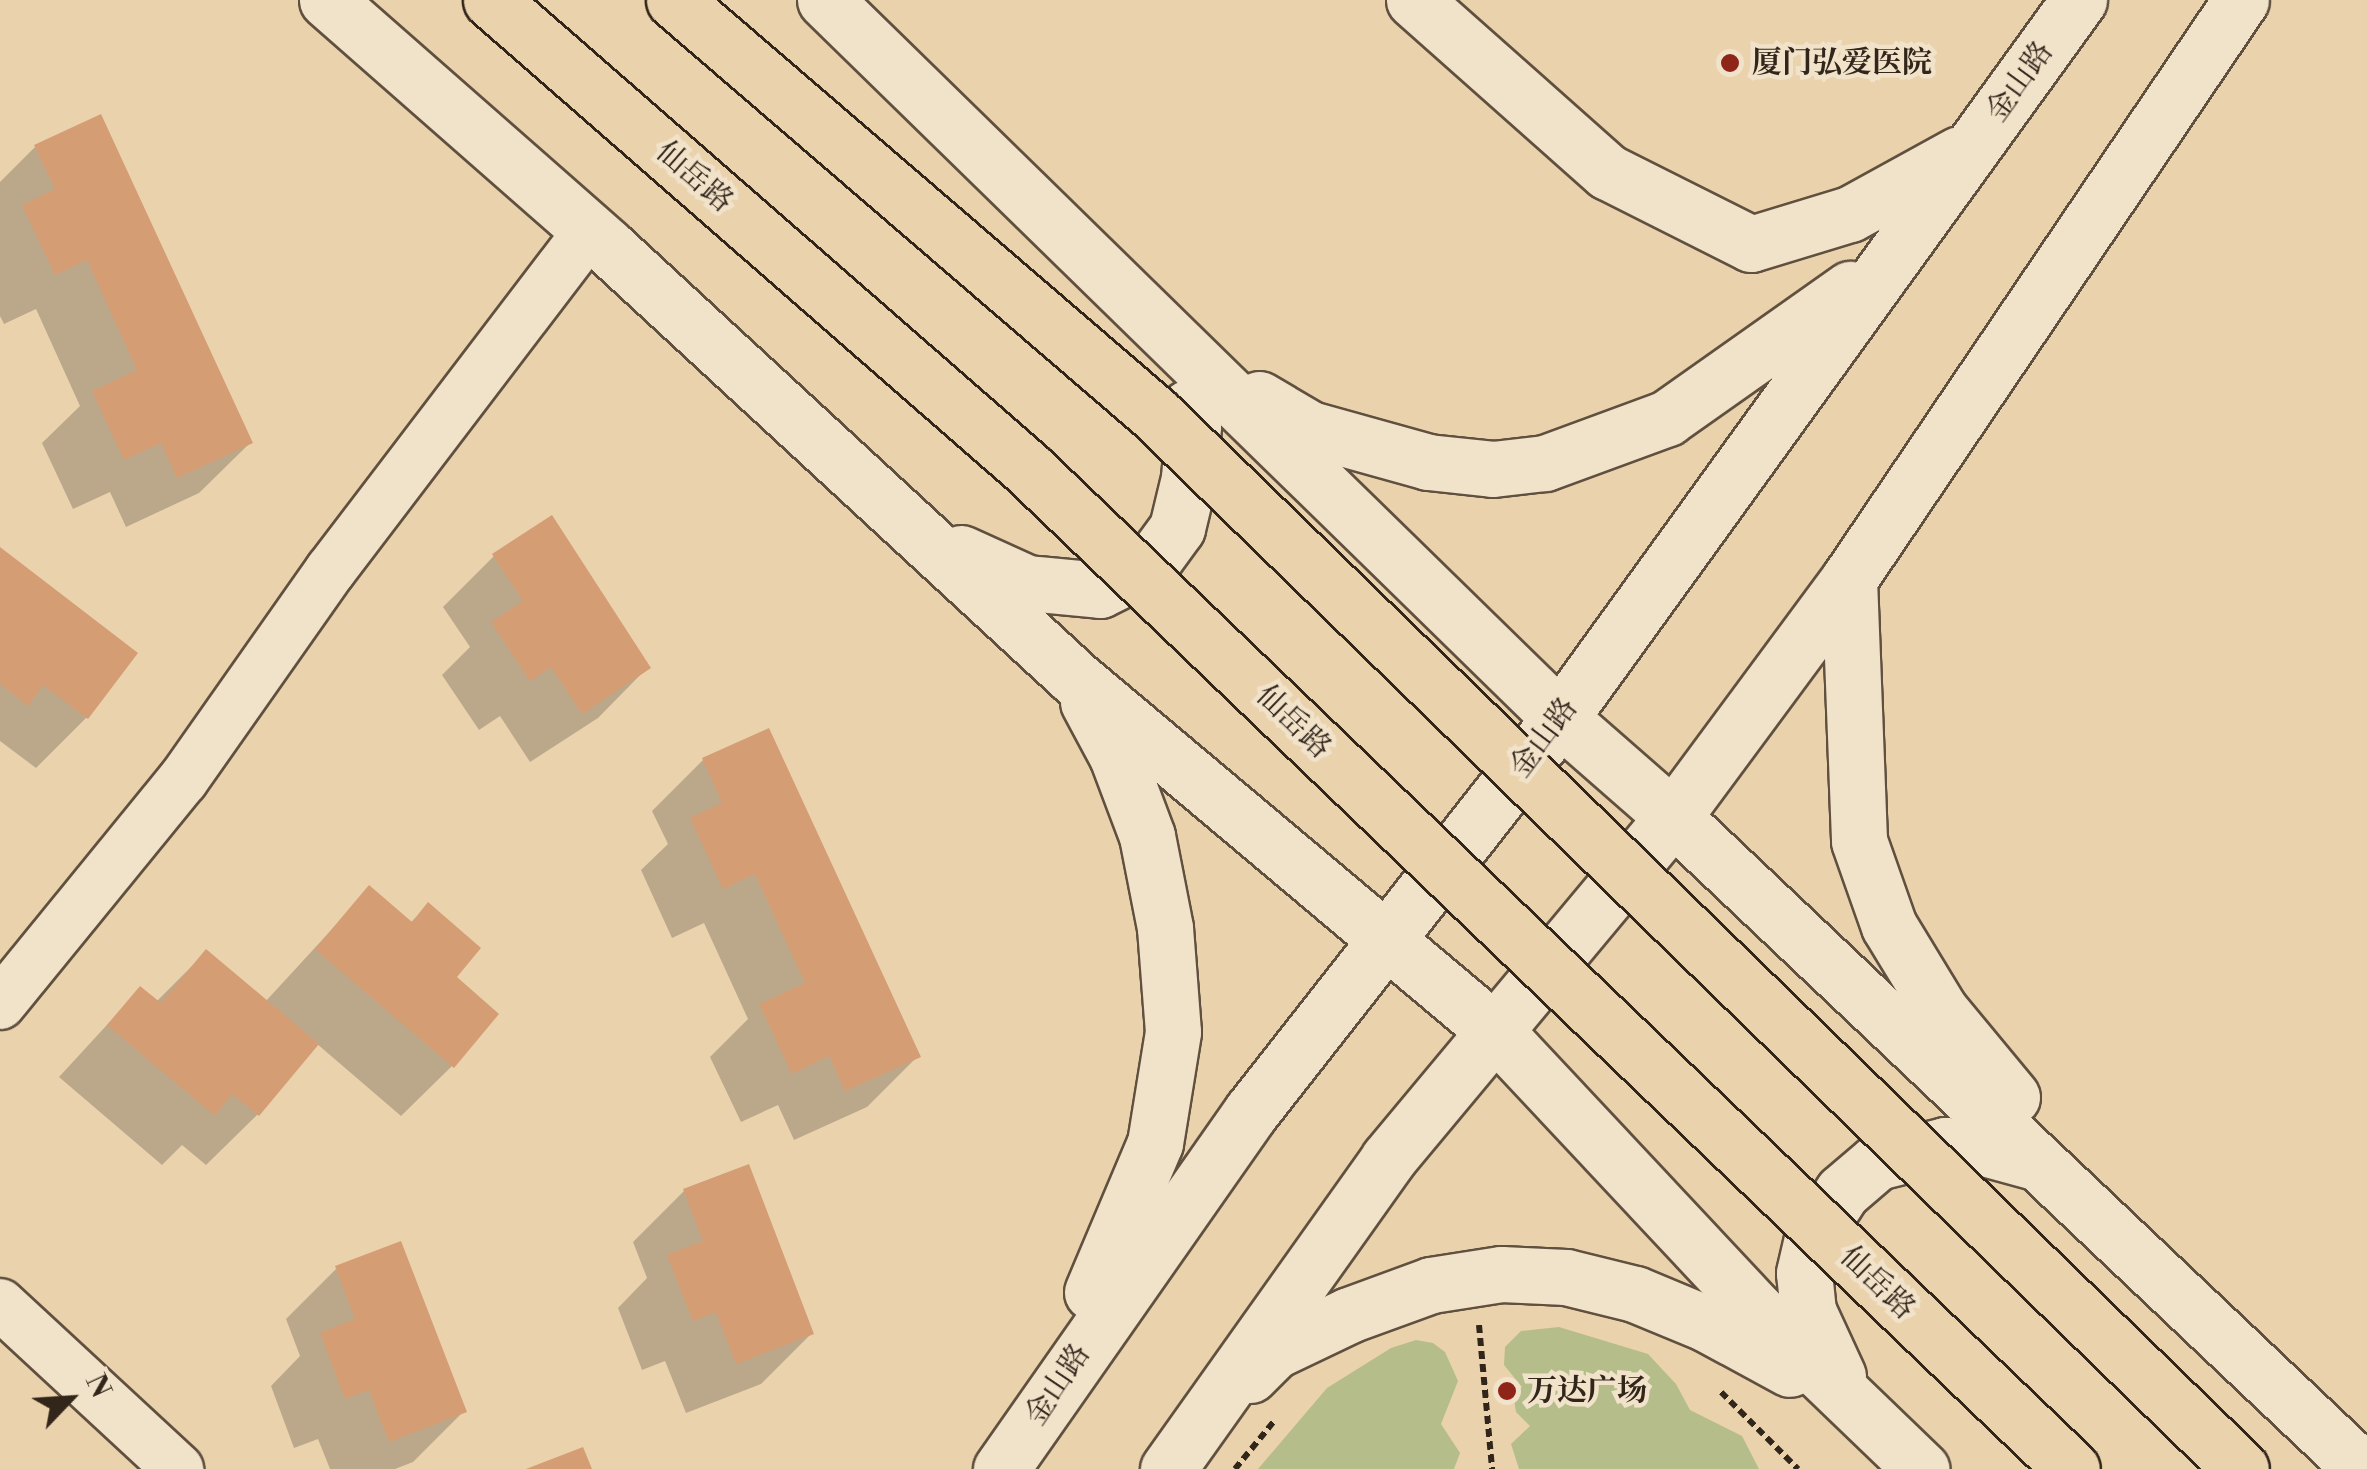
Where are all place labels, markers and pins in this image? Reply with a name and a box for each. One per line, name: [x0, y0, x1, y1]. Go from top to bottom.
place label: 厦门弘爱医院: [1752, 45, 1932, 81]
marker: 厦门弘爱医院: [1717, 50, 1743, 76]
place label: 万达广场: [1527, 1373, 1647, 1409]
marker: 万达广场: [1496, 1380, 1518, 1402]

